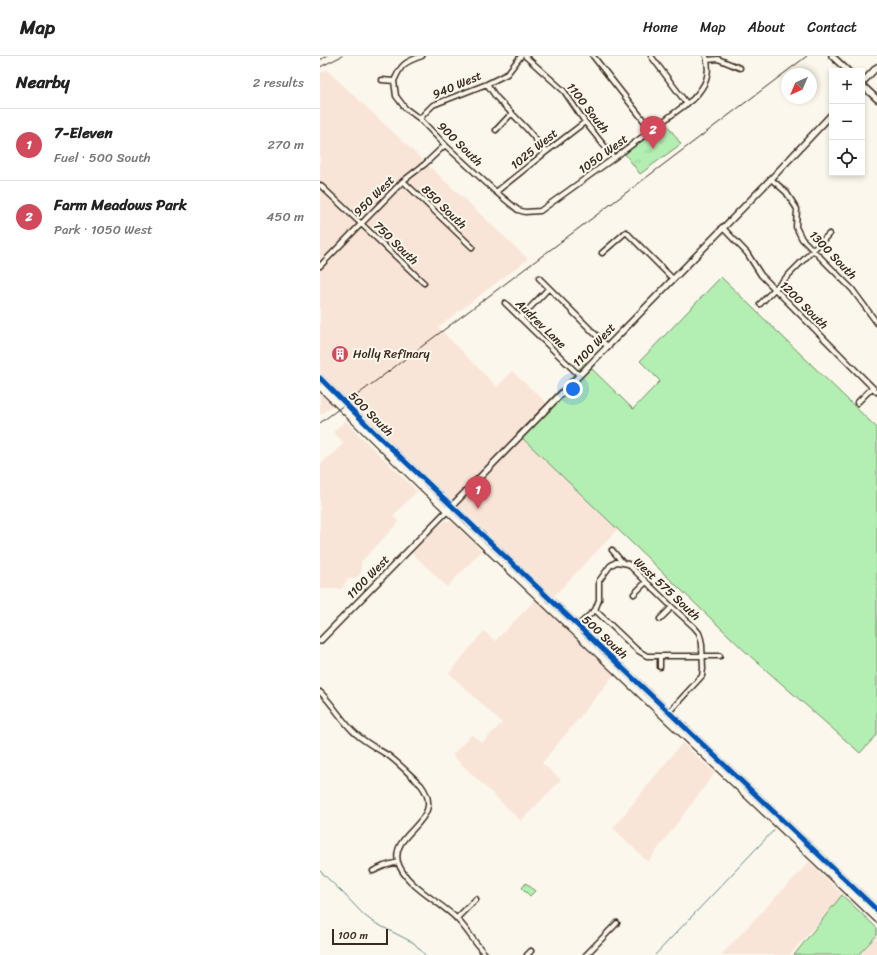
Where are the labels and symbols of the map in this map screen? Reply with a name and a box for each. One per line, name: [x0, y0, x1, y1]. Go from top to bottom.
street label: 940 West: [429, 65, 485, 105]
north arrow: [781, 68, 817, 104]
street label: 1100 South: [561, 78, 615, 138]
street label: 900 South: [432, 116, 488, 172]
pin: 2: [640, 116, 666, 149]
street label: 1025 West: [505, 123, 563, 175]
street label: 1050 West: [573, 128, 633, 180]
street label: 950 West: [348, 170, 400, 222]
street label: 850 South: [416, 179, 472, 235]
street label: 750 South: [368, 215, 424, 271]
street label: 1300 South: [804, 225, 862, 285]
street label: 1200 South: [774, 275, 834, 335]
street label: Audrev Lane: [509, 293, 572, 354]
street label: 1100 West: [567, 318, 621, 372]
place label: Holly Refinary: [353, 343, 430, 365]
building icon: Holly Refinary: [330, 344, 350, 364]
your location: [563, 379, 583, 399]
street label: 500 South: [343, 386, 399, 442]
pin: 1: [465, 476, 491, 509]
street label: 1100 West: [341, 550, 395, 604]
street label: West 575 South: [628, 552, 706, 626]
street label: 500 South: [577, 609, 633, 665]
scale bar: [332, 927, 388, 946]

